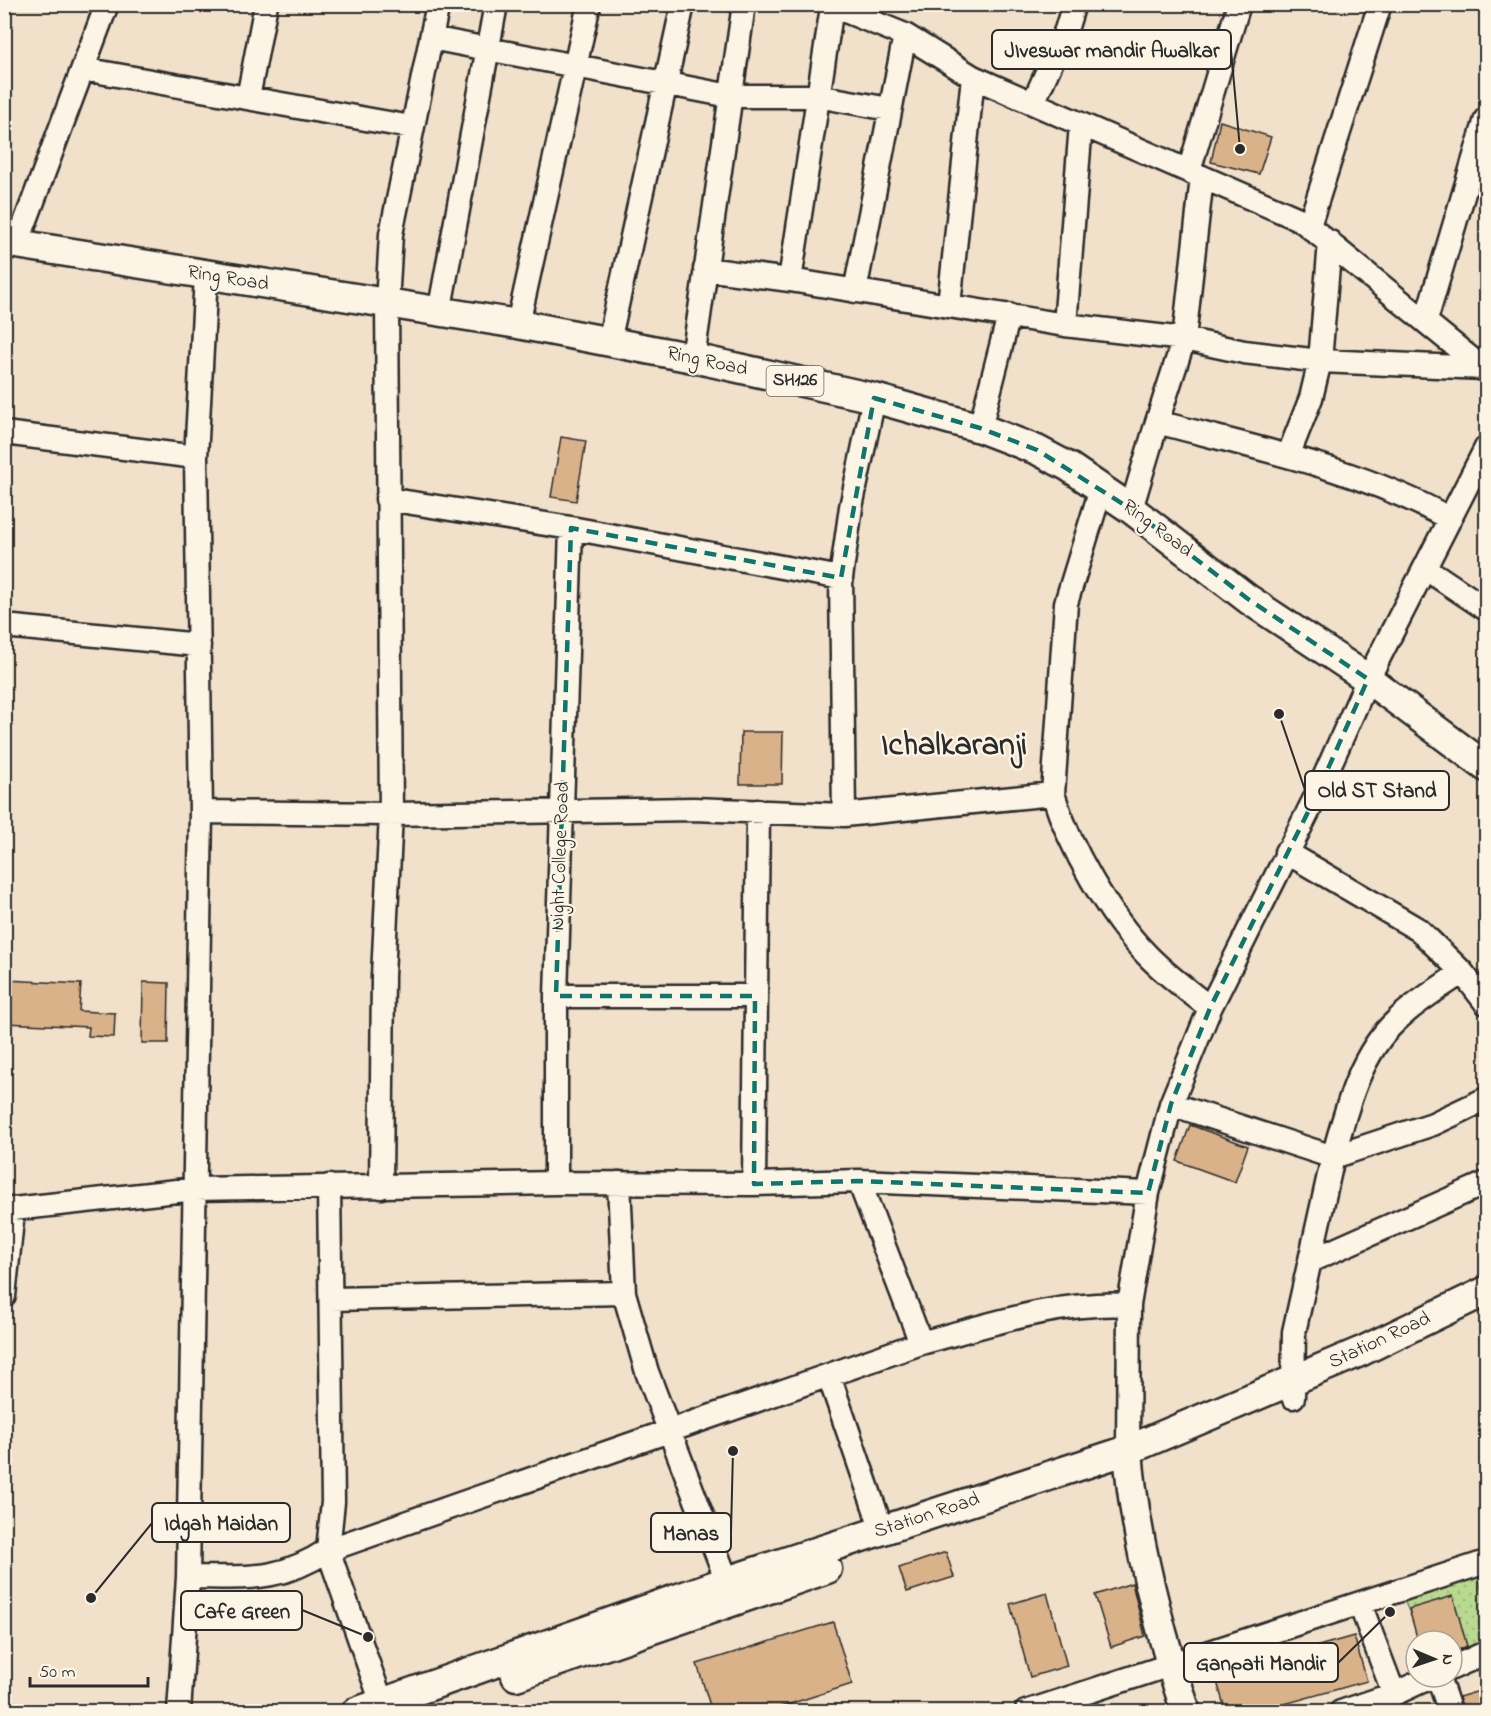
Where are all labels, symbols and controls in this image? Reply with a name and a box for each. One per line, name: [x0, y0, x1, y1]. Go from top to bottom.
callout: JIveswar mandir Awalkar: [992, 30, 1231, 69]
text: JIveswar mandir Awalkar: [1005, 37, 1220, 67]
street label: Ring Road: [185, 258, 271, 301]
street label: Ring Road: [664, 339, 750, 386]
road number: SH126: [766, 366, 824, 396]
street label: Ring Road: [1115, 493, 1198, 566]
district label: Ichalkaranji: [881, 723, 1027, 770]
callout: Old ST Stand: [1305, 771, 1449, 810]
text: Old ST Stand: [1317, 777, 1437, 807]
street label: Night College Road: [544, 781, 579, 931]
street label: Station Road: [1324, 1305, 1436, 1377]
street label: Station Road: [870, 1485, 984, 1547]
callout: Idgah Maidan: [152, 1503, 290, 1542]
text: Idgah Maidan: [164, 1510, 278, 1542]
callout: Manas: [651, 1513, 731, 1552]
text: Manas: [663, 1520, 720, 1550]
callout: Cafe Green: [181, 1591, 302, 1630]
text: Cafe Green: [194, 1598, 290, 1628]
north arrow: [1404, 1629, 1464, 1689]
callout: Ganpati Mandir: [1184, 1643, 1338, 1682]
scale bar: [30, 1650, 148, 1688]
text: Ganpati Mandir: [1196, 1650, 1327, 1680]
text: N: [1435, 1654, 1459, 1665]
text: 50 m: [39, 1660, 76, 1686]

